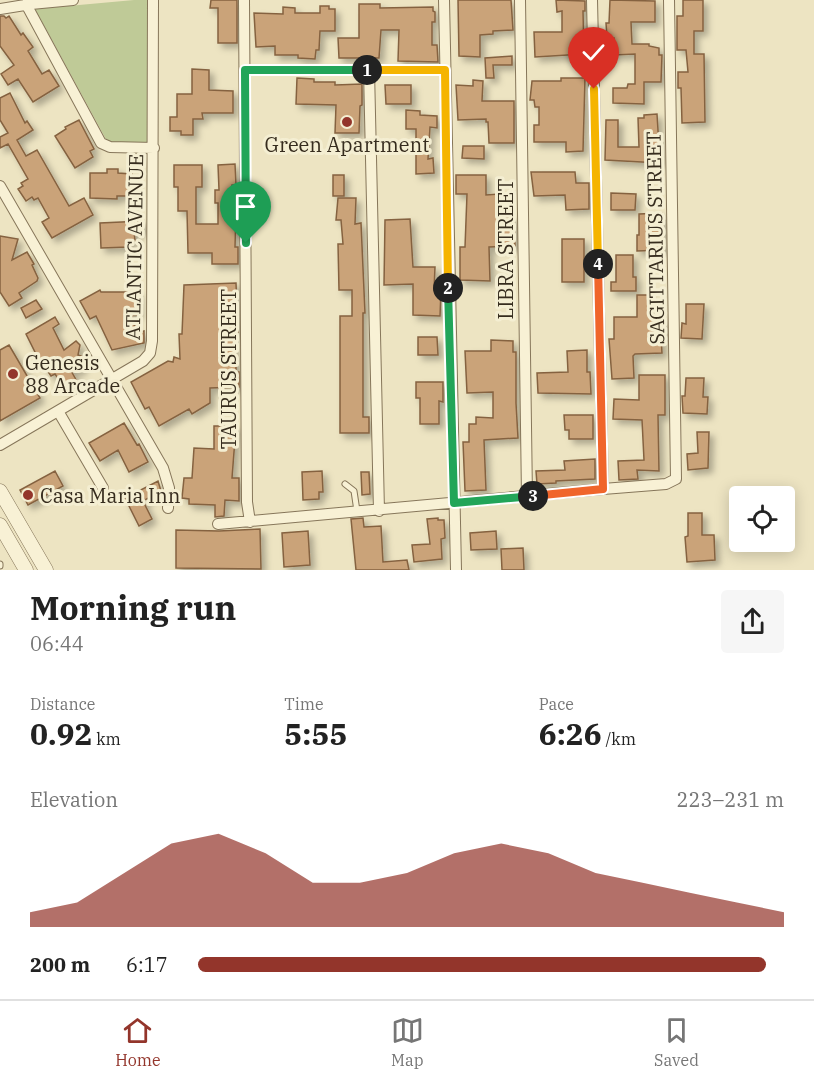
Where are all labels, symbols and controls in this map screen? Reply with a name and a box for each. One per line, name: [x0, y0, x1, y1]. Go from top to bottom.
pin: [568, 27, 619, 89]
icon: check: [577, 36, 610, 69]
pin: 1: [352, 55, 382, 85]
text: 1: [362, 60, 372, 80]
marker: Green Apartment: [340, 115, 354, 129]
place label: Green Apartment: [265, 131, 429, 158]
street label: SAGITTARIUS STREET: [640, 131, 670, 345]
street label: ATLANTIC AVENUE: [119, 154, 149, 340]
street label: LIBRA STREET: [492, 179, 519, 319]
pin: [220, 181, 271, 243]
icon: arrive: [229, 190, 262, 223]
pin: 4: [583, 249, 613, 279]
text: 4: [593, 254, 603, 274]
pin: 2: [433, 273, 463, 303]
text: 2: [443, 278, 453, 298]
street label: TAURUS STREET: [215, 289, 242, 449]
place label: Genesis 88 Arcade: [25, 349, 120, 399]
marker: Genesis 88 Arcade: [6, 367, 20, 381]
pin: 3: [518, 481, 548, 511]
place label: Casa Maria Inn: [40, 482, 181, 509]
text: 3: [528, 486, 538, 506]
map controls: [729, 486, 795, 552]
button: locate: [729, 486, 795, 552]
marker: Casa Maria Inn: [21, 488, 35, 502]
text: Morning run: [30, 586, 236, 629]
button: share: [721, 590, 784, 653]
text: 06:44: [30, 630, 84, 657]
text: Distance: [30, 694, 95, 714]
text: Time: [284, 694, 324, 714]
text: Pace: [539, 694, 574, 714]
text: 0.92: [30, 714, 92, 753]
text: 5:55: [284, 714, 347, 753]
text: 6:26: [539, 714, 602, 753]
text: km: [92, 729, 121, 749]
text: /km: [602, 729, 636, 749]
text: Elevation: [30, 786, 118, 813]
text: 223–231 m: [677, 786, 784, 813]
text: 200 m: [30, 951, 90, 978]
text: 6:17: [126, 951, 168, 978]
tab: Home: [115, 1014, 161, 1070]
tab: Map: [391, 1014, 424, 1070]
tab: Saved: [654, 1014, 699, 1070]

